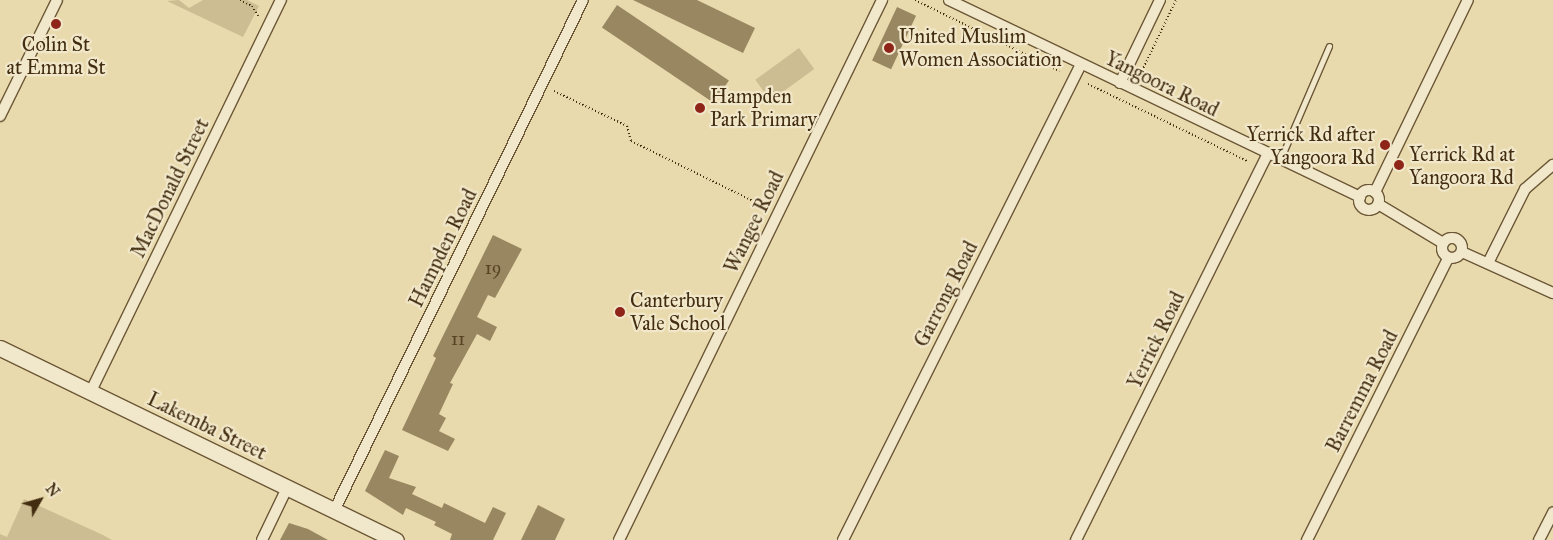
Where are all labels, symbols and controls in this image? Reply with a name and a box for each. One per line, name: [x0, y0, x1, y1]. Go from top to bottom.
marker: Colin St at Emma St: [50, 18, 62, 30]
place label: United Muslim Women Association: [899, 24, 1062, 71]
place label: Colin St at Emma St: [6, 32, 106, 79]
marker: United Muslim Women Association: [883, 42, 895, 54]
street label: Yangoora Road: [1101, 46, 1223, 122]
place label: Hampden Park Primary: [710, 84, 817, 131]
marker: Hampden Park Primary: [694, 102, 706, 114]
street label: MacDonald Street: [126, 114, 214, 262]
place label: Yerrick Rd after Yangoora Rd: [1246, 122, 1375, 169]
marker: Yerrick Rd after Yangoora Rd: [1379, 139, 1391, 151]
place label: Yerrick Rd at Yangoora Rd: [1409, 142, 1515, 189]
marker: Yerrick Rd at Yangoora Rd: [1393, 159, 1405, 171]
street label: Wangee Road: [719, 167, 789, 277]
street label: Hampden Road: [404, 185, 482, 311]
street label: Garrong Road: [909, 237, 983, 351]
house number: 19: [485, 257, 501, 279]
place label: Canterbury Vale School: [630, 288, 726, 335]
street label: Yerrick Road: [1122, 288, 1190, 392]
marker: Canterbury Vale School: [614, 306, 626, 318]
street label: Barremma Road: [1321, 326, 1403, 456]
house number: 11: [451, 328, 465, 350]
street label: Lakemba Street: [144, 387, 270, 465]
north arrow: [15, 475, 65, 525]
text: N: [42, 481, 63, 500]

